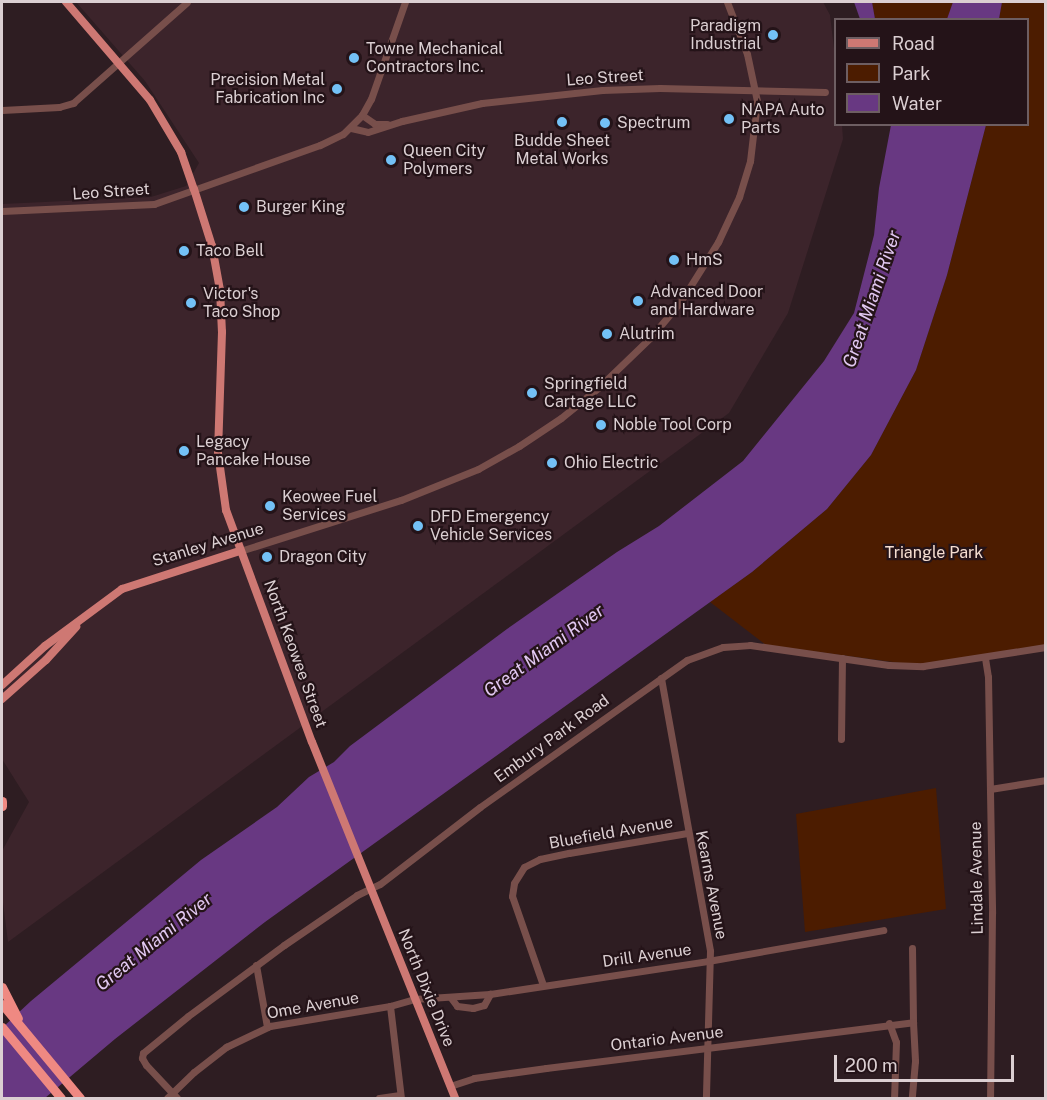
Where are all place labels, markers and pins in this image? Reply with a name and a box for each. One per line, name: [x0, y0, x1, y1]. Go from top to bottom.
place label: Paradigm Industrial: [690, 16, 761, 54]
marker: Paradigm Industrial: [766, 28, 780, 42]
place label: Towne Mechanical Contractors Inc.: [366, 39, 503, 77]
marker: Towne Mechanical Contractors Inc.: [347, 51, 361, 65]
place label: Precision Metal Fabrication Inc: [210, 70, 325, 108]
marker: Precision Metal Fabrication Inc: [330, 82, 344, 96]
place label: NAPA Auto Parts: [741, 100, 824, 138]
marker: NAPA Auto Parts: [722, 112, 736, 126]
place label: Spectrum: [617, 113, 690, 133]
marker: Budde Sheet Metal Works: [555, 115, 569, 129]
marker: Spectrum: [598, 116, 612, 130]
place label: Budde Sheet Metal Works: [514, 131, 610, 169]
place label: Queen City Polymers: [403, 141, 485, 179]
marker: Queen City Polymers: [384, 153, 398, 167]
place label: Burger King: [256, 197, 345, 217]
marker: Burger King: [237, 200, 251, 214]
place label: Taco Bell: [196, 241, 264, 261]
marker: Taco Bell: [177, 244, 191, 258]
place label: HmS: [686, 250, 723, 270]
marker: HmS: [667, 253, 681, 267]
place label: Advanced Door and Hardware: [650, 282, 763, 320]
place label: Victor's Taco Shop: [203, 284, 280, 322]
marker: Advanced Door and Hardware: [631, 294, 645, 308]
marker: Victor's Taco Shop: [184, 296, 198, 310]
place label: Alutrim: [619, 324, 675, 344]
marker: Alutrim: [600, 327, 614, 341]
place label: Springfield Cartage LLC: [544, 374, 637, 412]
marker: Springfield Cartage LLC: [525, 386, 539, 400]
place label: Noble Tool Corp: [613, 415, 732, 435]
marker: Noble Tool Corp: [594, 418, 608, 432]
place label: Legacy Pancake House: [196, 432, 311, 470]
marker: Legacy Pancake House: [177, 444, 191, 458]
place label: Ohio Electric: [564, 453, 658, 473]
marker: Ohio Electric: [545, 456, 559, 470]
place label: Keowee Fuel Services: [282, 487, 377, 525]
marker: Keowee Fuel Services: [263, 499, 277, 513]
place label: DFD Emergency Vehicle Services: [430, 507, 552, 545]
marker: DFD Emergency Vehicle Services: [411, 519, 425, 533]
place label: Dragon City: [279, 547, 367, 567]
marker: Dragon City: [260, 550, 274, 564]

